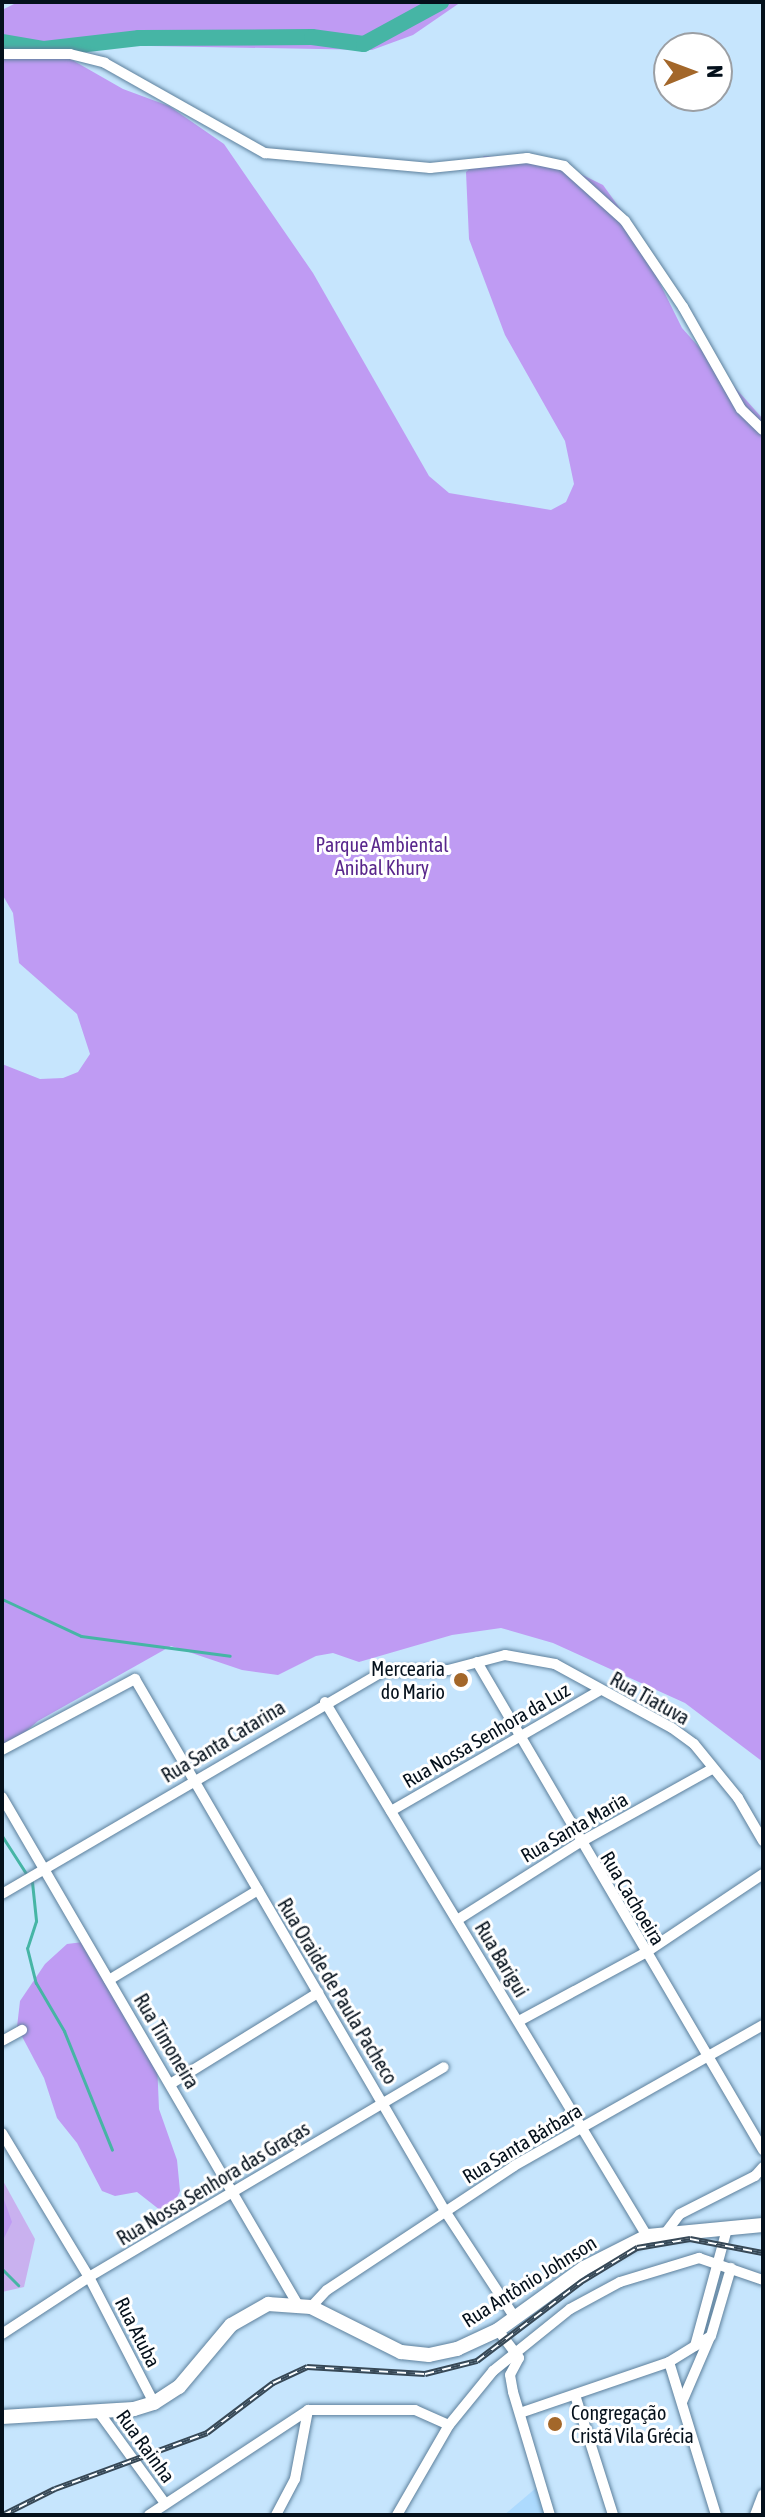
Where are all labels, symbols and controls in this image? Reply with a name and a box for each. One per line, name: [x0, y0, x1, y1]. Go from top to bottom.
north arrow: [653, 32, 733, 112]
text: N: [702, 65, 728, 78]
park label: Parque Ambiental Anibal Khury: [316, 833, 448, 880]
place label: Mercearia do Mario: [371, 1656, 445, 1703]
street label: Rua Tiatuva: [606, 1666, 694, 1730]
marker: Mercearia do Mario: [452, 1671, 470, 1689]
street label: Rua Nossa Senhora da Luz: [398, 1677, 574, 1793]
street label: Rua Santa Catarina: [157, 1695, 289, 1787]
street label: Rua Santa Maria: [516, 1787, 632, 1867]
street label: Rua Cachoeira: [596, 1847, 670, 1949]
street label: Rua Oraide de Paula Pacheco: [273, 1894, 403, 2088]
street label: Rua Barigui: [470, 1917, 534, 2001]
street label: Rua Timoneira: [129, 1989, 205, 2093]
street label: Rua Santa Bárbara: [458, 2098, 586, 2188]
street label: Rua Nossa Senhora das Graças: [112, 2116, 314, 2250]
street label: Rua Antônio Johnson: [457, 2230, 601, 2332]
street label: Rua Atuba: [110, 2293, 166, 2371]
place label: Congregação Cristã Vila Grécia: [571, 2400, 694, 2447]
street label: Rua Rainha: [112, 2405, 180, 2487]
marker: Congregação Cristã Vila Grécia: [546, 2415, 564, 2433]

